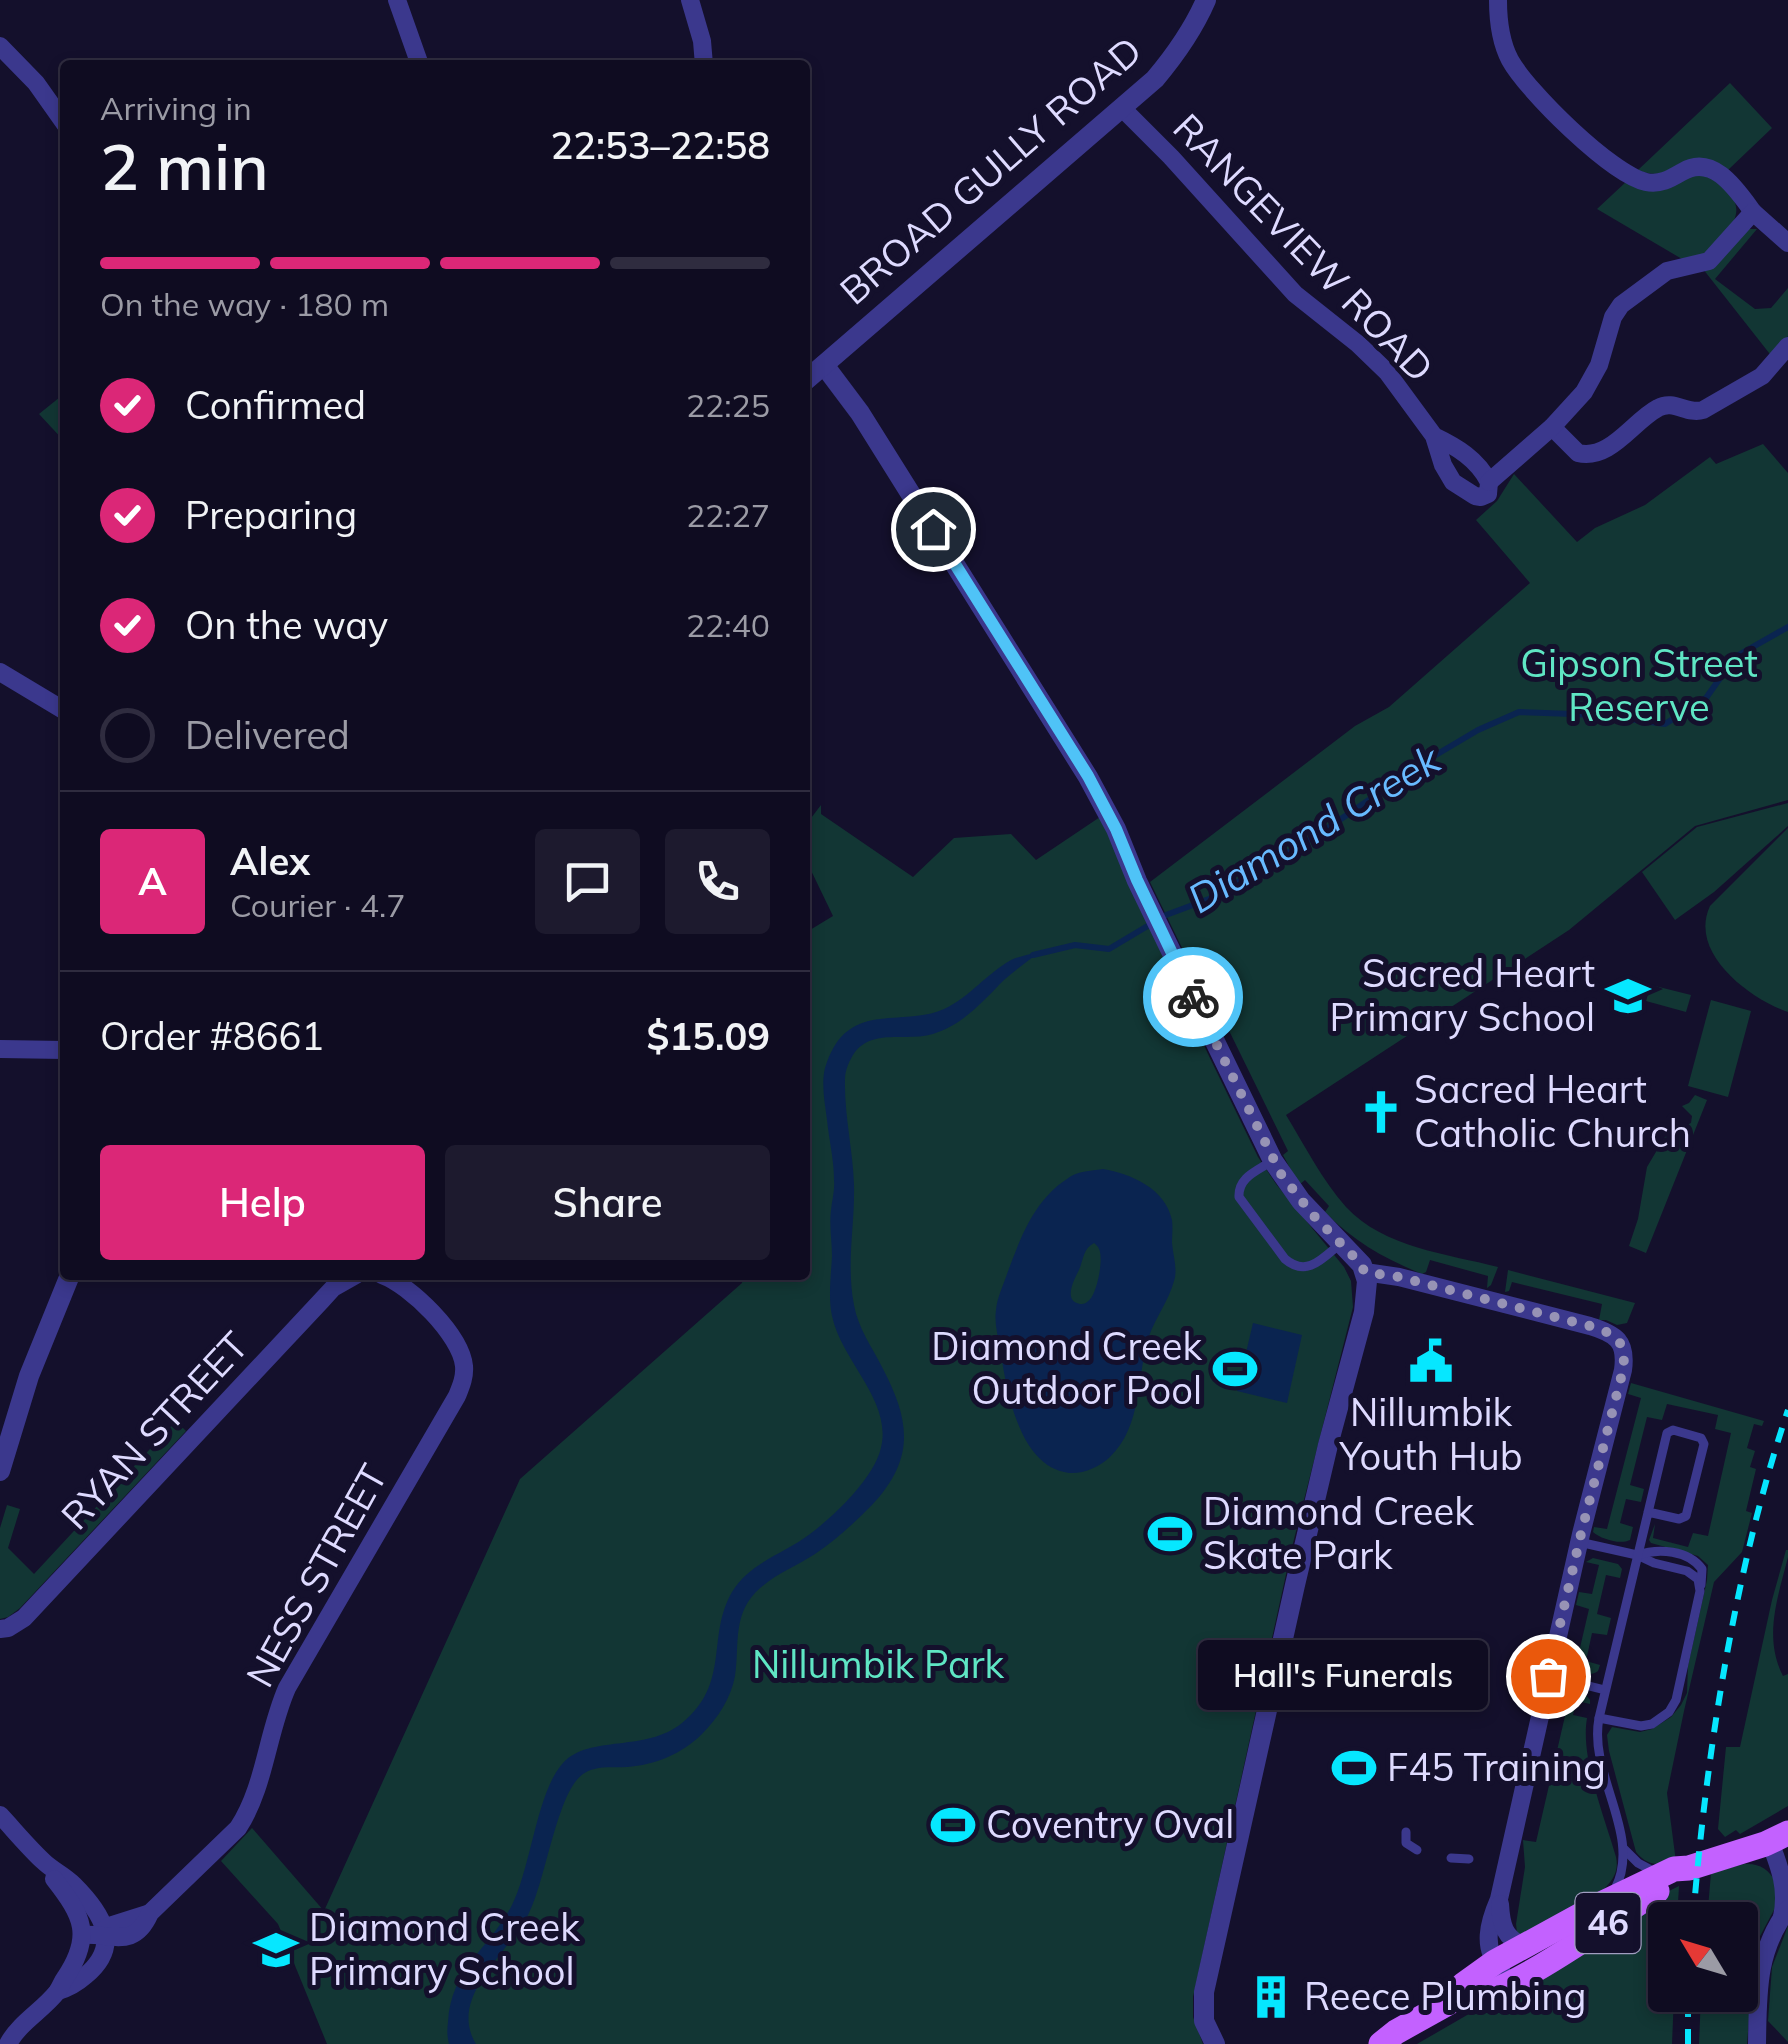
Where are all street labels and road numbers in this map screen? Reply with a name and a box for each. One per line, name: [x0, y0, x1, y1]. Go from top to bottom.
street label: BROAD GULLY ROAD: [830, 26, 1151, 314]
street label: RANGEVIEW ROAD: [1164, 103, 1444, 391]
street label: RYAN STREET: [51, 1322, 258, 1539]
street label: NESS STREET: [235, 1456, 397, 1695]
road number: 46: [1576, 1893, 1640, 1953]

